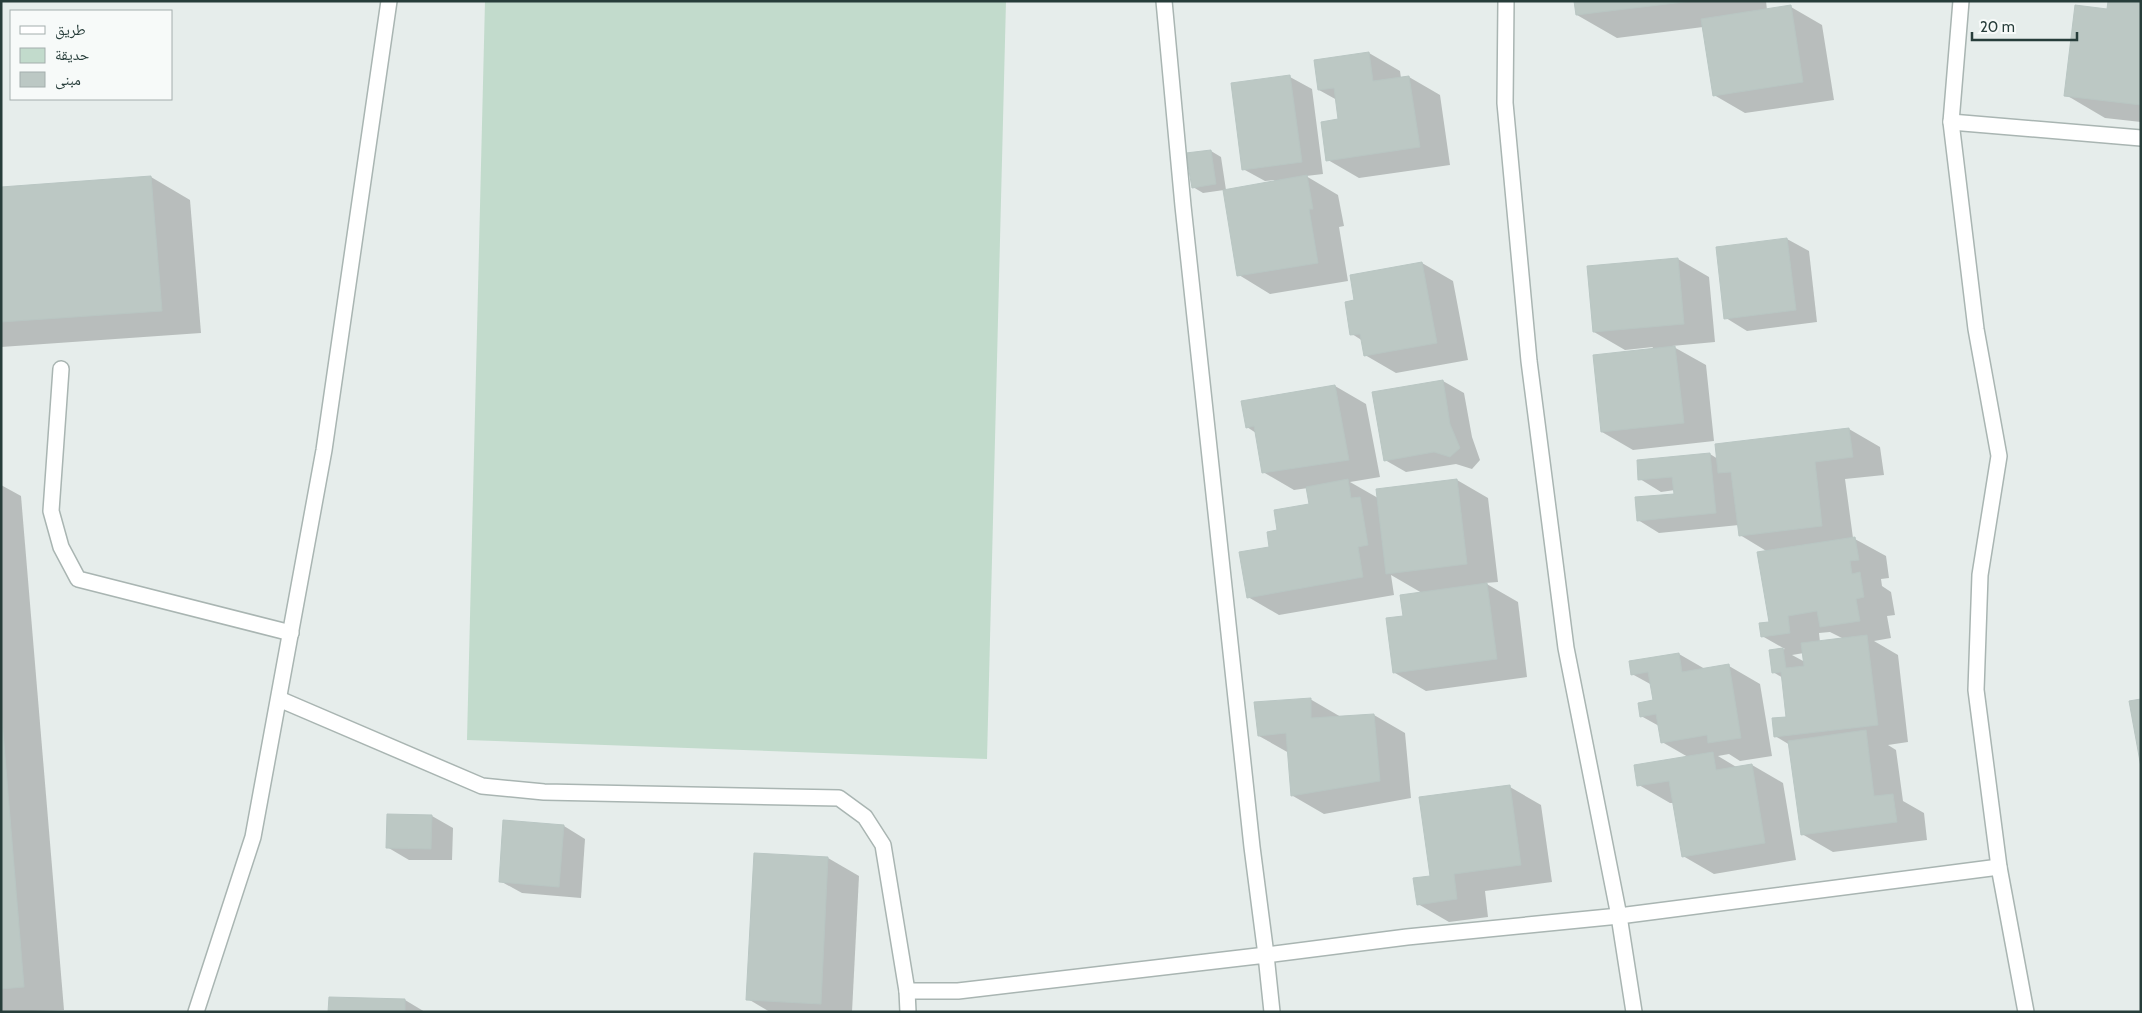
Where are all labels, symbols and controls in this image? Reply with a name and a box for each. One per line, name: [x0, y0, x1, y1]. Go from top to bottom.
legend: [10, 10, 172, 100]
scale bar: [1972, 10, 2077, 42]
text: 20 m: [1980, 18, 2015, 36]
text: طريق: [55, 21, 86, 40]
text: حديقة: [55, 46, 90, 64]
text: مبنى: [55, 71, 81, 90]

